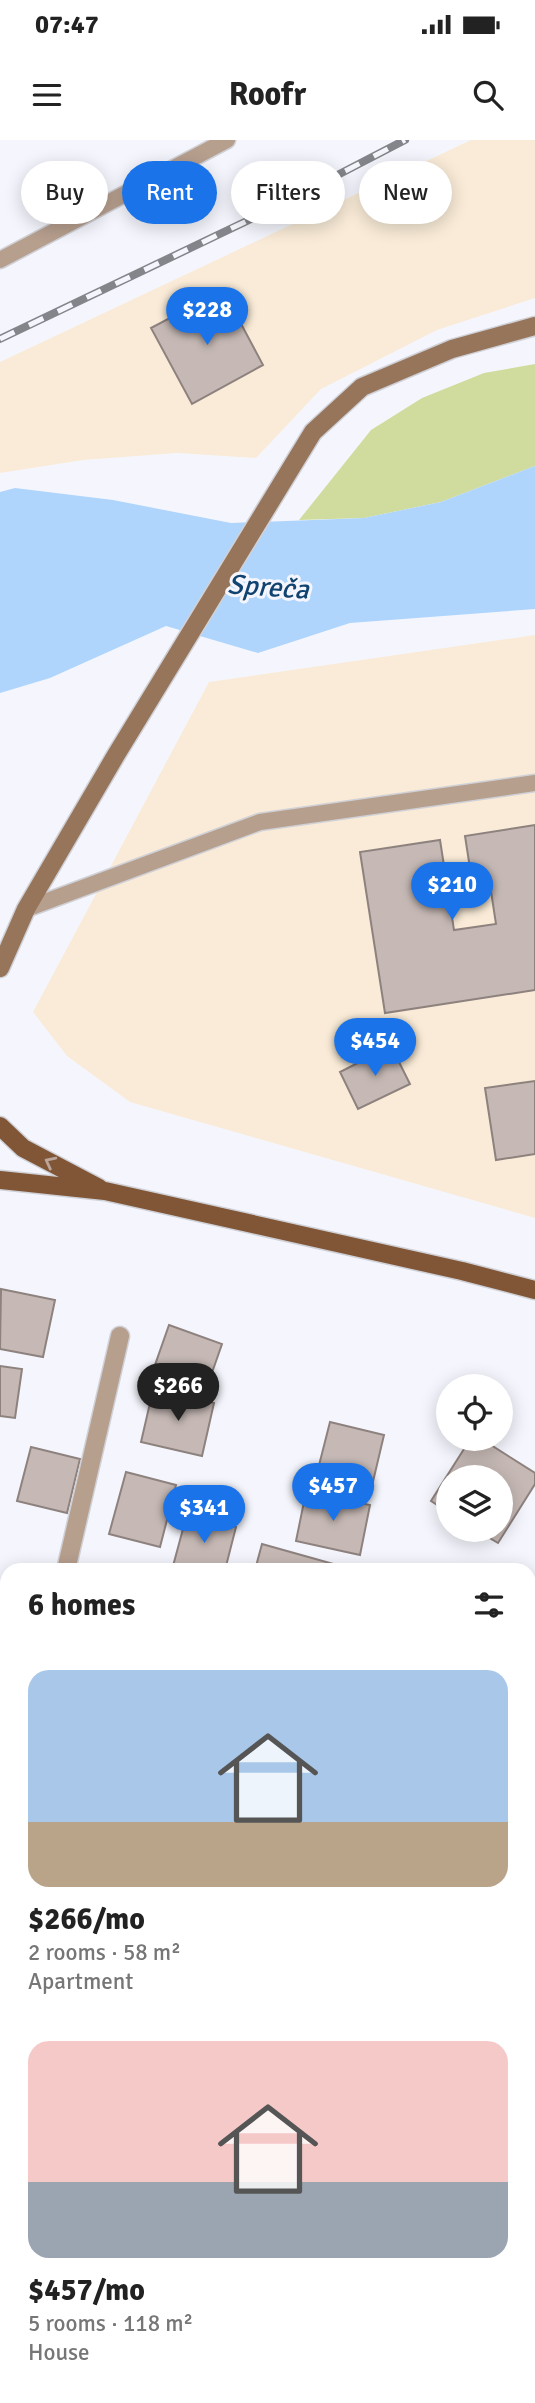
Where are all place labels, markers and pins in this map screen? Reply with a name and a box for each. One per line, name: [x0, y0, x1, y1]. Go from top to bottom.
pin: $228: [166, 288, 248, 347]
pin: $210: [411, 862, 493, 922]
pin: $454: [334, 1018, 416, 1078]
pin: $266: [137, 1364, 219, 1423]
pin: $457: [292, 1464, 374, 1523]
pin: $341: [163, 1486, 245, 1545]

